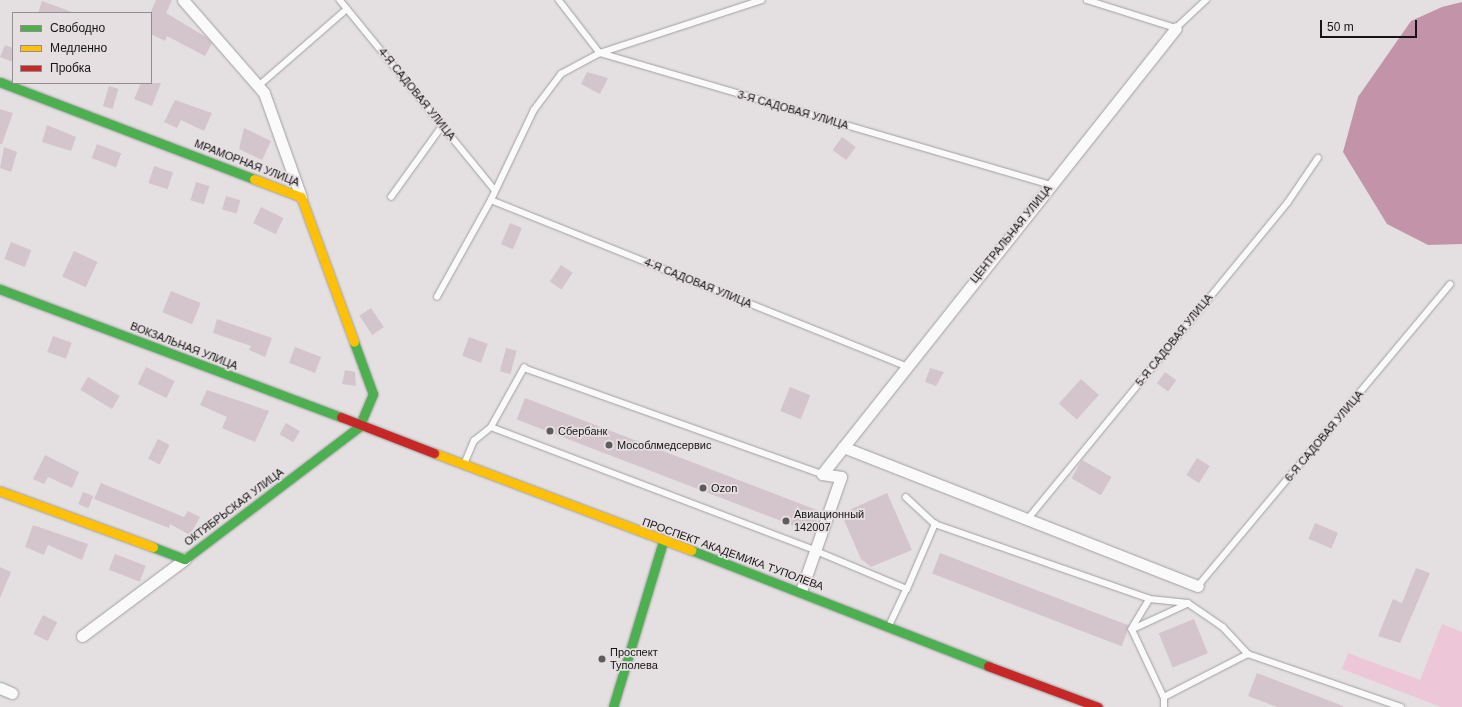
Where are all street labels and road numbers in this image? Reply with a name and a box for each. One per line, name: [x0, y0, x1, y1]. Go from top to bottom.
street label: 4-Я САДОВАЯ УЛИЦА: [376, 45, 458, 143]
street label: 3-Я САДОВАЯ УЛИЦА: [736, 88, 850, 132]
street label: МРАМОРНАЯ УЛИЦА: [193, 137, 301, 189]
street label: ЦЕНТРАЛЬНАЯ УЛИЦА: [967, 182, 1055, 286]
street label: 4-Я САДОВАЯ УЛИЦА: [642, 255, 754, 311]
street label: 5-Я САДОВАЯ УЛИЦА: [1133, 291, 1215, 389]
street label: ВОКЗАЛЬНАЯ УЛИЦА: [128, 319, 240, 373]
street label: 6-Я САДОВАЯ УЛИЦА: [1282, 388, 1366, 484]
street label: ОКТЯБРЬСКАЯ УЛИЦА: [182, 465, 286, 549]
street label: ПРОСПЕКТ АКАДЕМИКА ТУПОЛЕВА: [641, 515, 825, 593]

